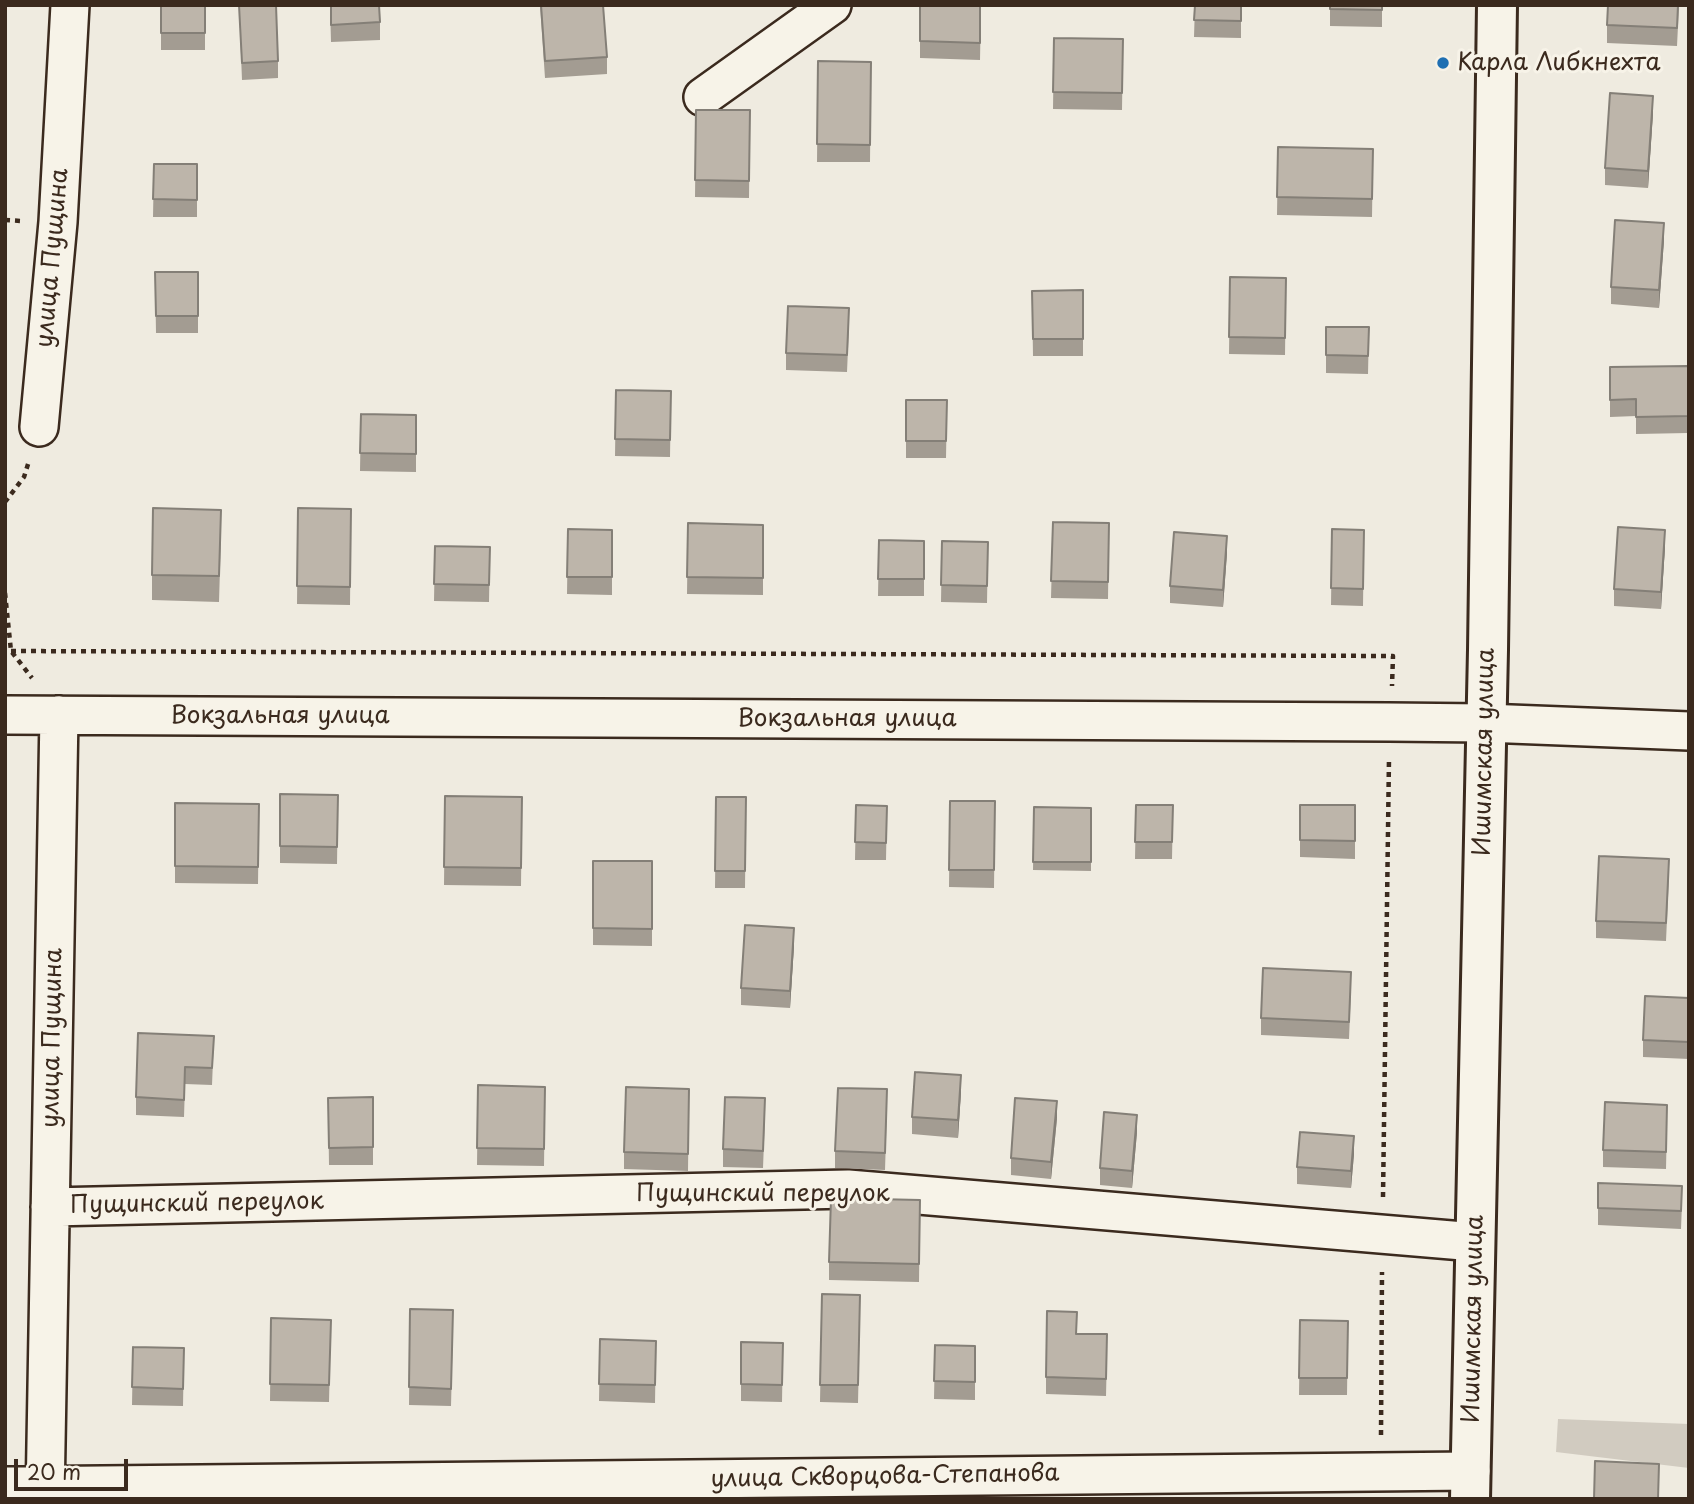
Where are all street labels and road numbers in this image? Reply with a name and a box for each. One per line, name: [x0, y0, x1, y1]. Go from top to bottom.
street label: улица Пущина: [31, 167, 75, 349]
street label: Ишимская улица: [1469, 648, 1501, 856]
street label: Вокзальная улица: [171, 702, 389, 730]
street label: Вокзальная улица: [738, 705, 956, 733]
street label: улица Пущина: [37, 948, 69, 1128]
street label: Пущинский переулок: [636, 1180, 890, 1208]
street label: Пущинский переулок: [70, 1187, 324, 1221]
street label: Ишимская улица: [1458, 1215, 1490, 1423]
street label: улица Скворцова-Степанова: [710, 1460, 1060, 1494]

